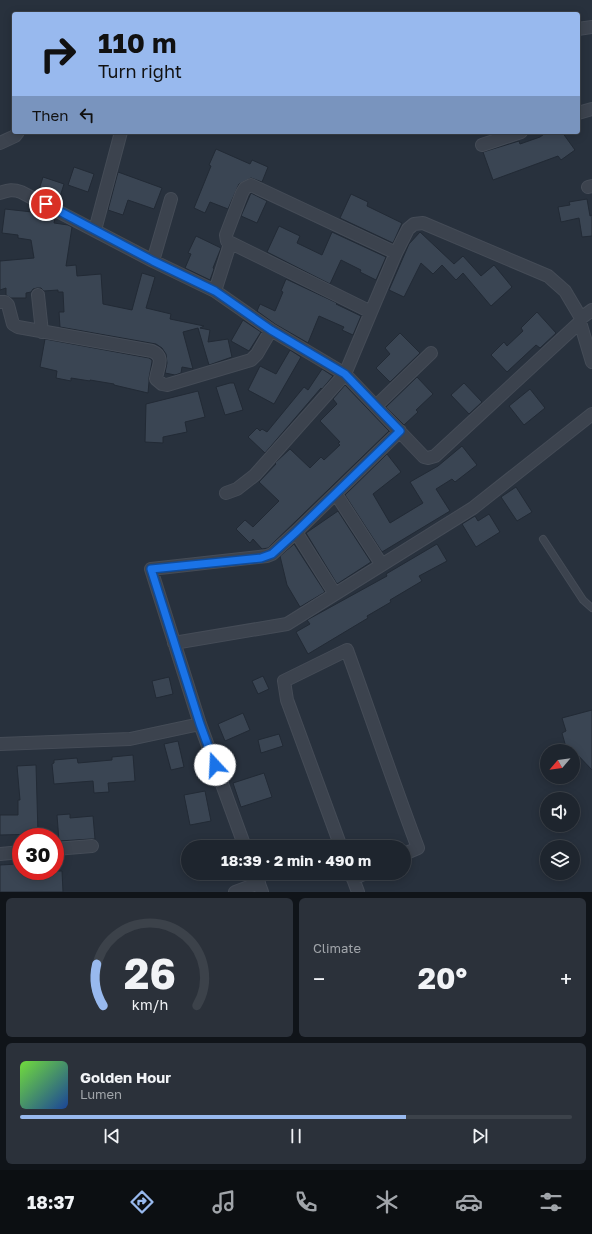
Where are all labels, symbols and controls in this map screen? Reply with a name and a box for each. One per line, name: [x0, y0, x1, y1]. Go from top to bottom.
text: 110 m: [98, 26, 177, 59]
icon: right: [32, 28, 84, 80]
text: Turn right: [98, 60, 182, 82]
icon: left: [76, 104, 98, 126]
text: Then: [32, 106, 68, 124]
pin: [29, 187, 63, 221]
icon: arrive: [35, 193, 57, 215]
position arrow: [194, 744, 236, 786]
north arrow: [540, 744, 580, 784]
map controls: [540, 744, 580, 880]
button: sound: [540, 792, 580, 832]
speed limit sign: 30: [12, 828, 64, 880]
button: layers: [540, 840, 580, 880]
text: 18:39 · 2 min · 490 m: [221, 851, 371, 869]
text: Climate: [313, 940, 361, 956]
text: 26: [124, 947, 175, 997]
text: 20°: [418, 960, 467, 996]
text: −: [313, 965, 325, 992]
text: +: [560, 965, 572, 992]
text: km/h: [131, 995, 168, 1012]
text: Golden Hour: [80, 1068, 171, 1086]
text: Lumen: [80, 1086, 122, 1102]
icon: previous: [101, 1125, 123, 1147]
icon: pause: [285, 1125, 307, 1147]
icon: next: [469, 1125, 491, 1147]
icon: directions: [128, 1188, 156, 1216]
icon: music: [210, 1188, 238, 1216]
icon: phone: [292, 1188, 320, 1216]
icon: climate: [373, 1188, 401, 1216]
icon: car: [455, 1188, 483, 1216]
icon: filters: [537, 1188, 565, 1216]
text: 18:37: [27, 1191, 74, 1213]

